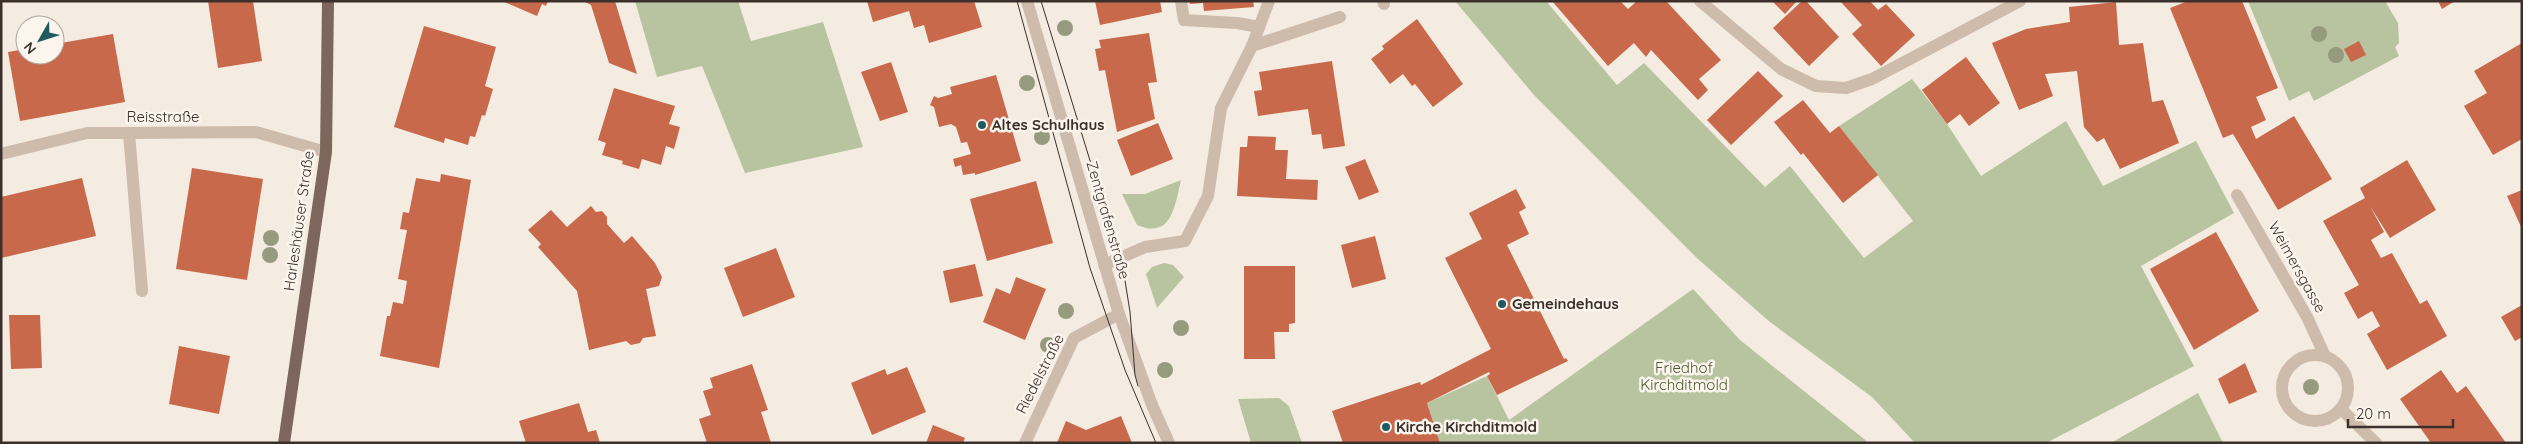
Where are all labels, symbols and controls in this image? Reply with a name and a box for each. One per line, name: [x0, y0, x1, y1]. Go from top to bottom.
north arrow: [15, 15, 65, 65]
text: N: [20, 39, 40, 58]
street label: Reisstraße: [126, 107, 200, 126]
place label: Altes Schulhaus: [992, 115, 1104, 134]
marker: Altes Schulhaus: [976, 119, 988, 131]
street label: Harleshäuser Straße: [279, 149, 318, 292]
street label: Zentgrafenstraße: [1083, 159, 1134, 281]
street label: Weimersgasse: [2264, 218, 2330, 316]
place label: Gemeindehaus: [1512, 294, 1619, 313]
marker: Gemeindehaus: [1496, 298, 1508, 310]
street label: Riedelstraße: [1011, 331, 1068, 417]
park label: Friedhof Kirchditmold: [1640, 358, 1728, 394]
scale bar: [2348, 396, 2453, 428]
text: 20 m: [2356, 404, 2391, 423]
place label: Kirche Kirchditmold: [1396, 417, 1537, 436]
marker: Kirche Kirchditmold: [1380, 421, 1392, 433]

